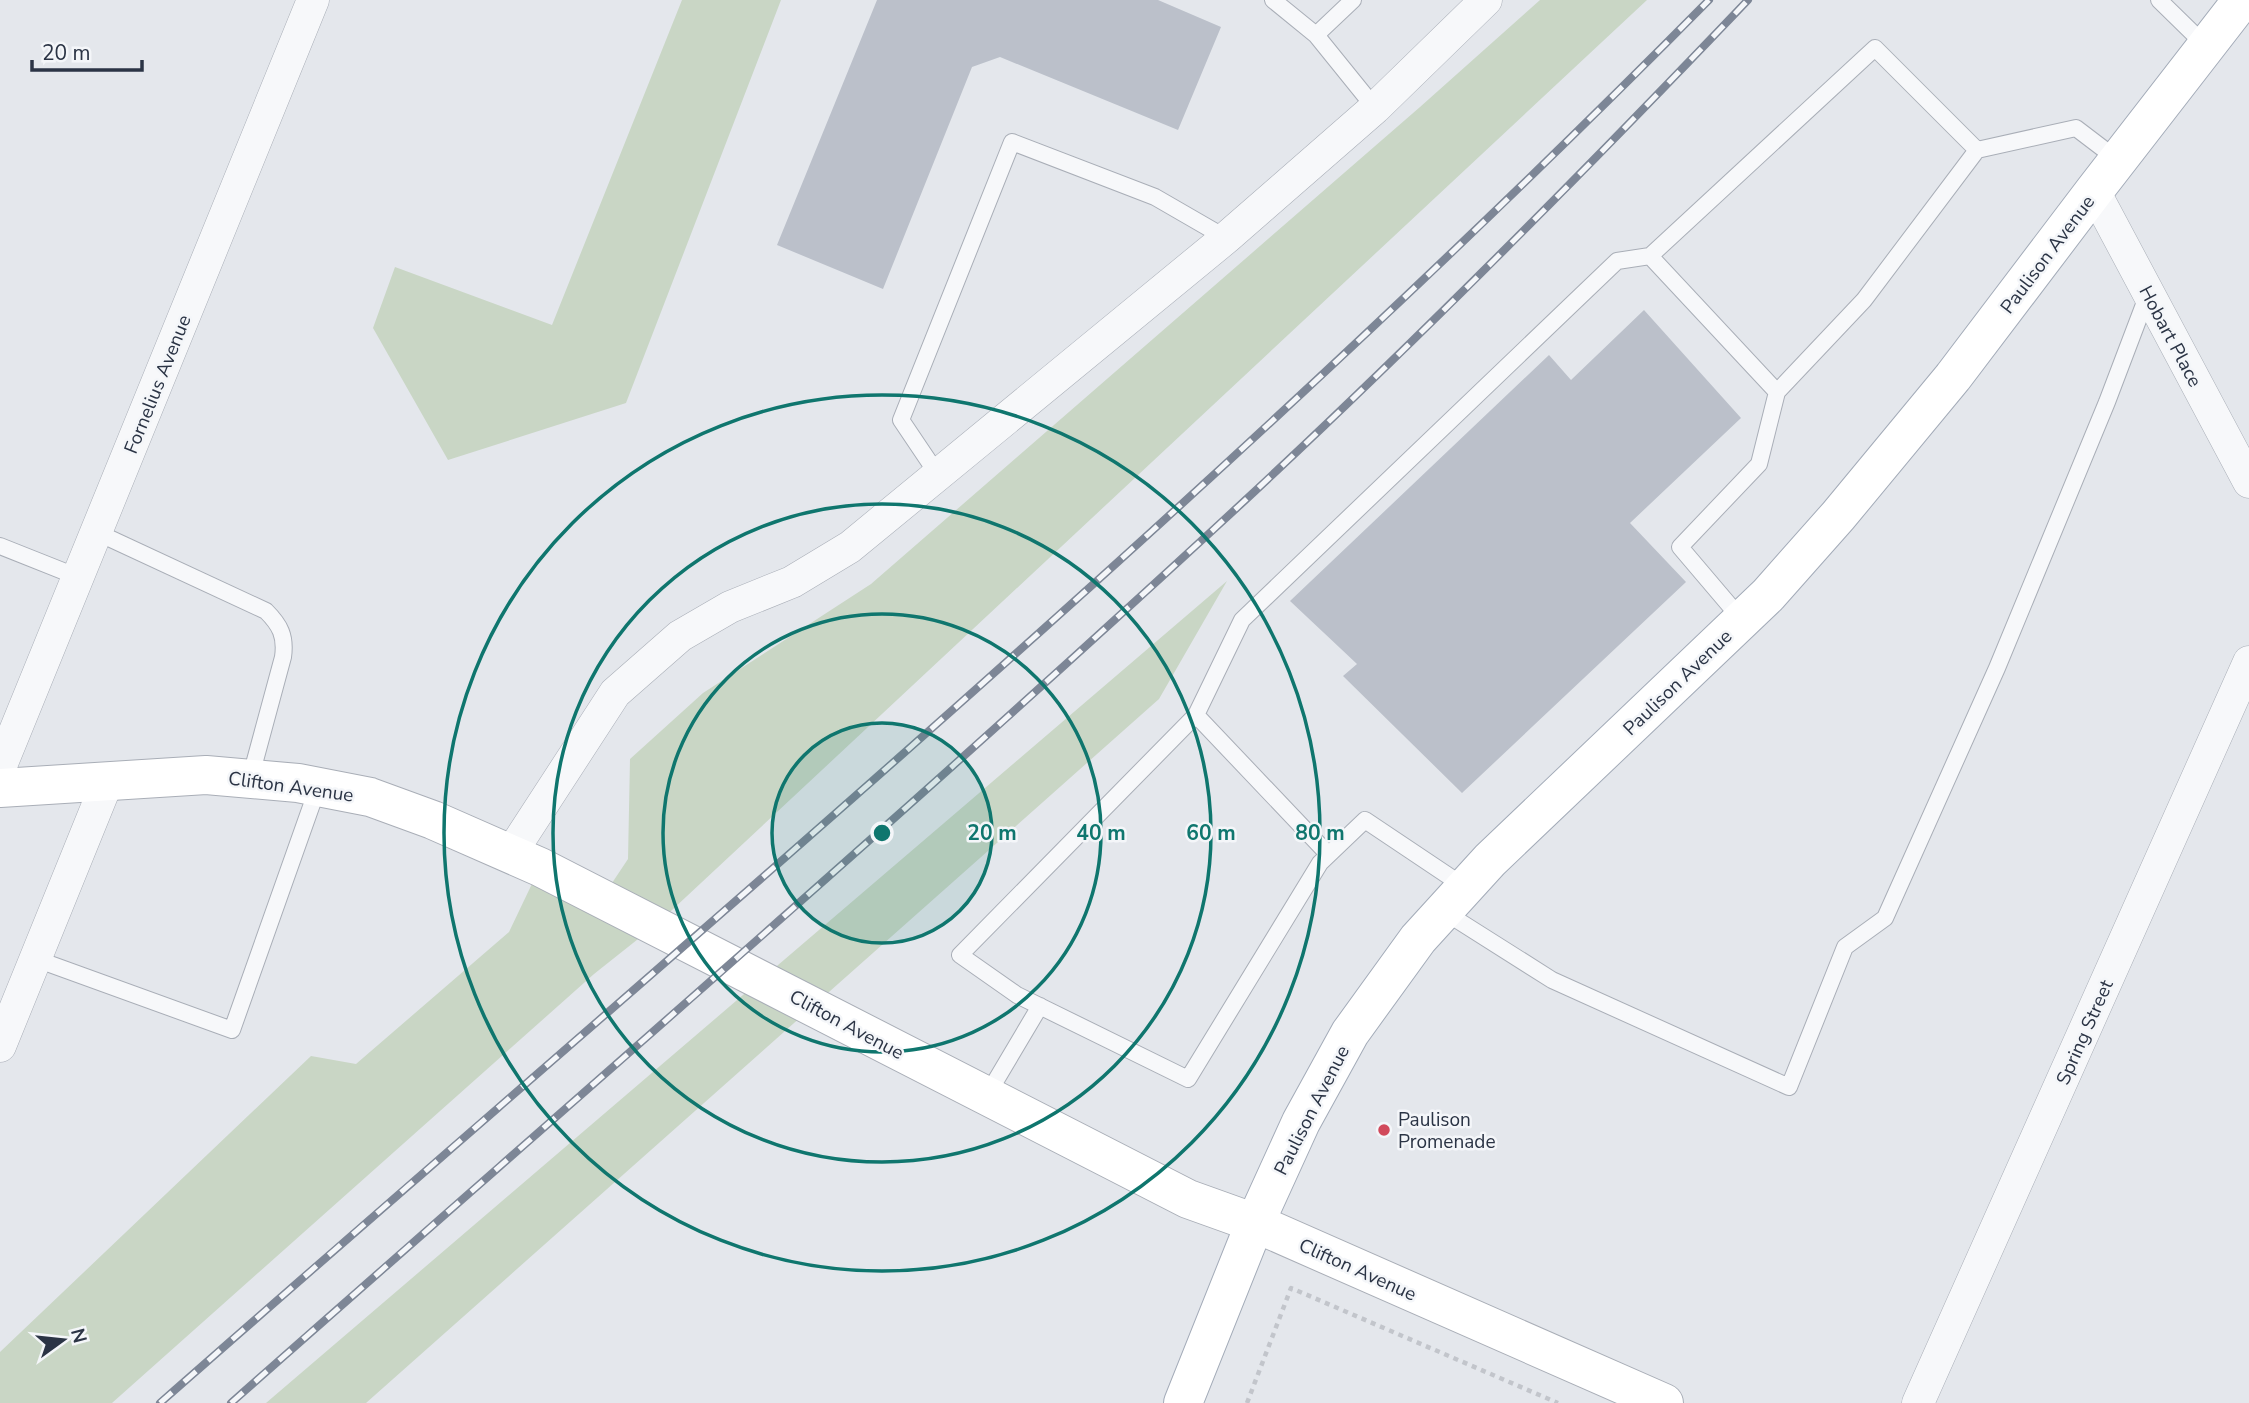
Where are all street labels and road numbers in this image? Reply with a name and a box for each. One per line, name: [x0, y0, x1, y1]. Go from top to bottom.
street label: Paulison Avenue: [1995, 190, 2101, 319]
street label: Hobart Place: [2132, 281, 2208, 392]
street label: Fornelius Avenue: [118, 311, 198, 458]
street label: Paulison Avenue: [1617, 624, 1738, 742]
street label: Clifton Avenue: [227, 765, 355, 809]
street label: Spring Street: [2050, 975, 2120, 1089]
street label: Clifton Avenue: [785, 984, 908, 1066]
street label: Paulison Avenue: [1268, 1041, 1356, 1180]
street label: Clifton Avenue: [1295, 1232, 1421, 1307]

